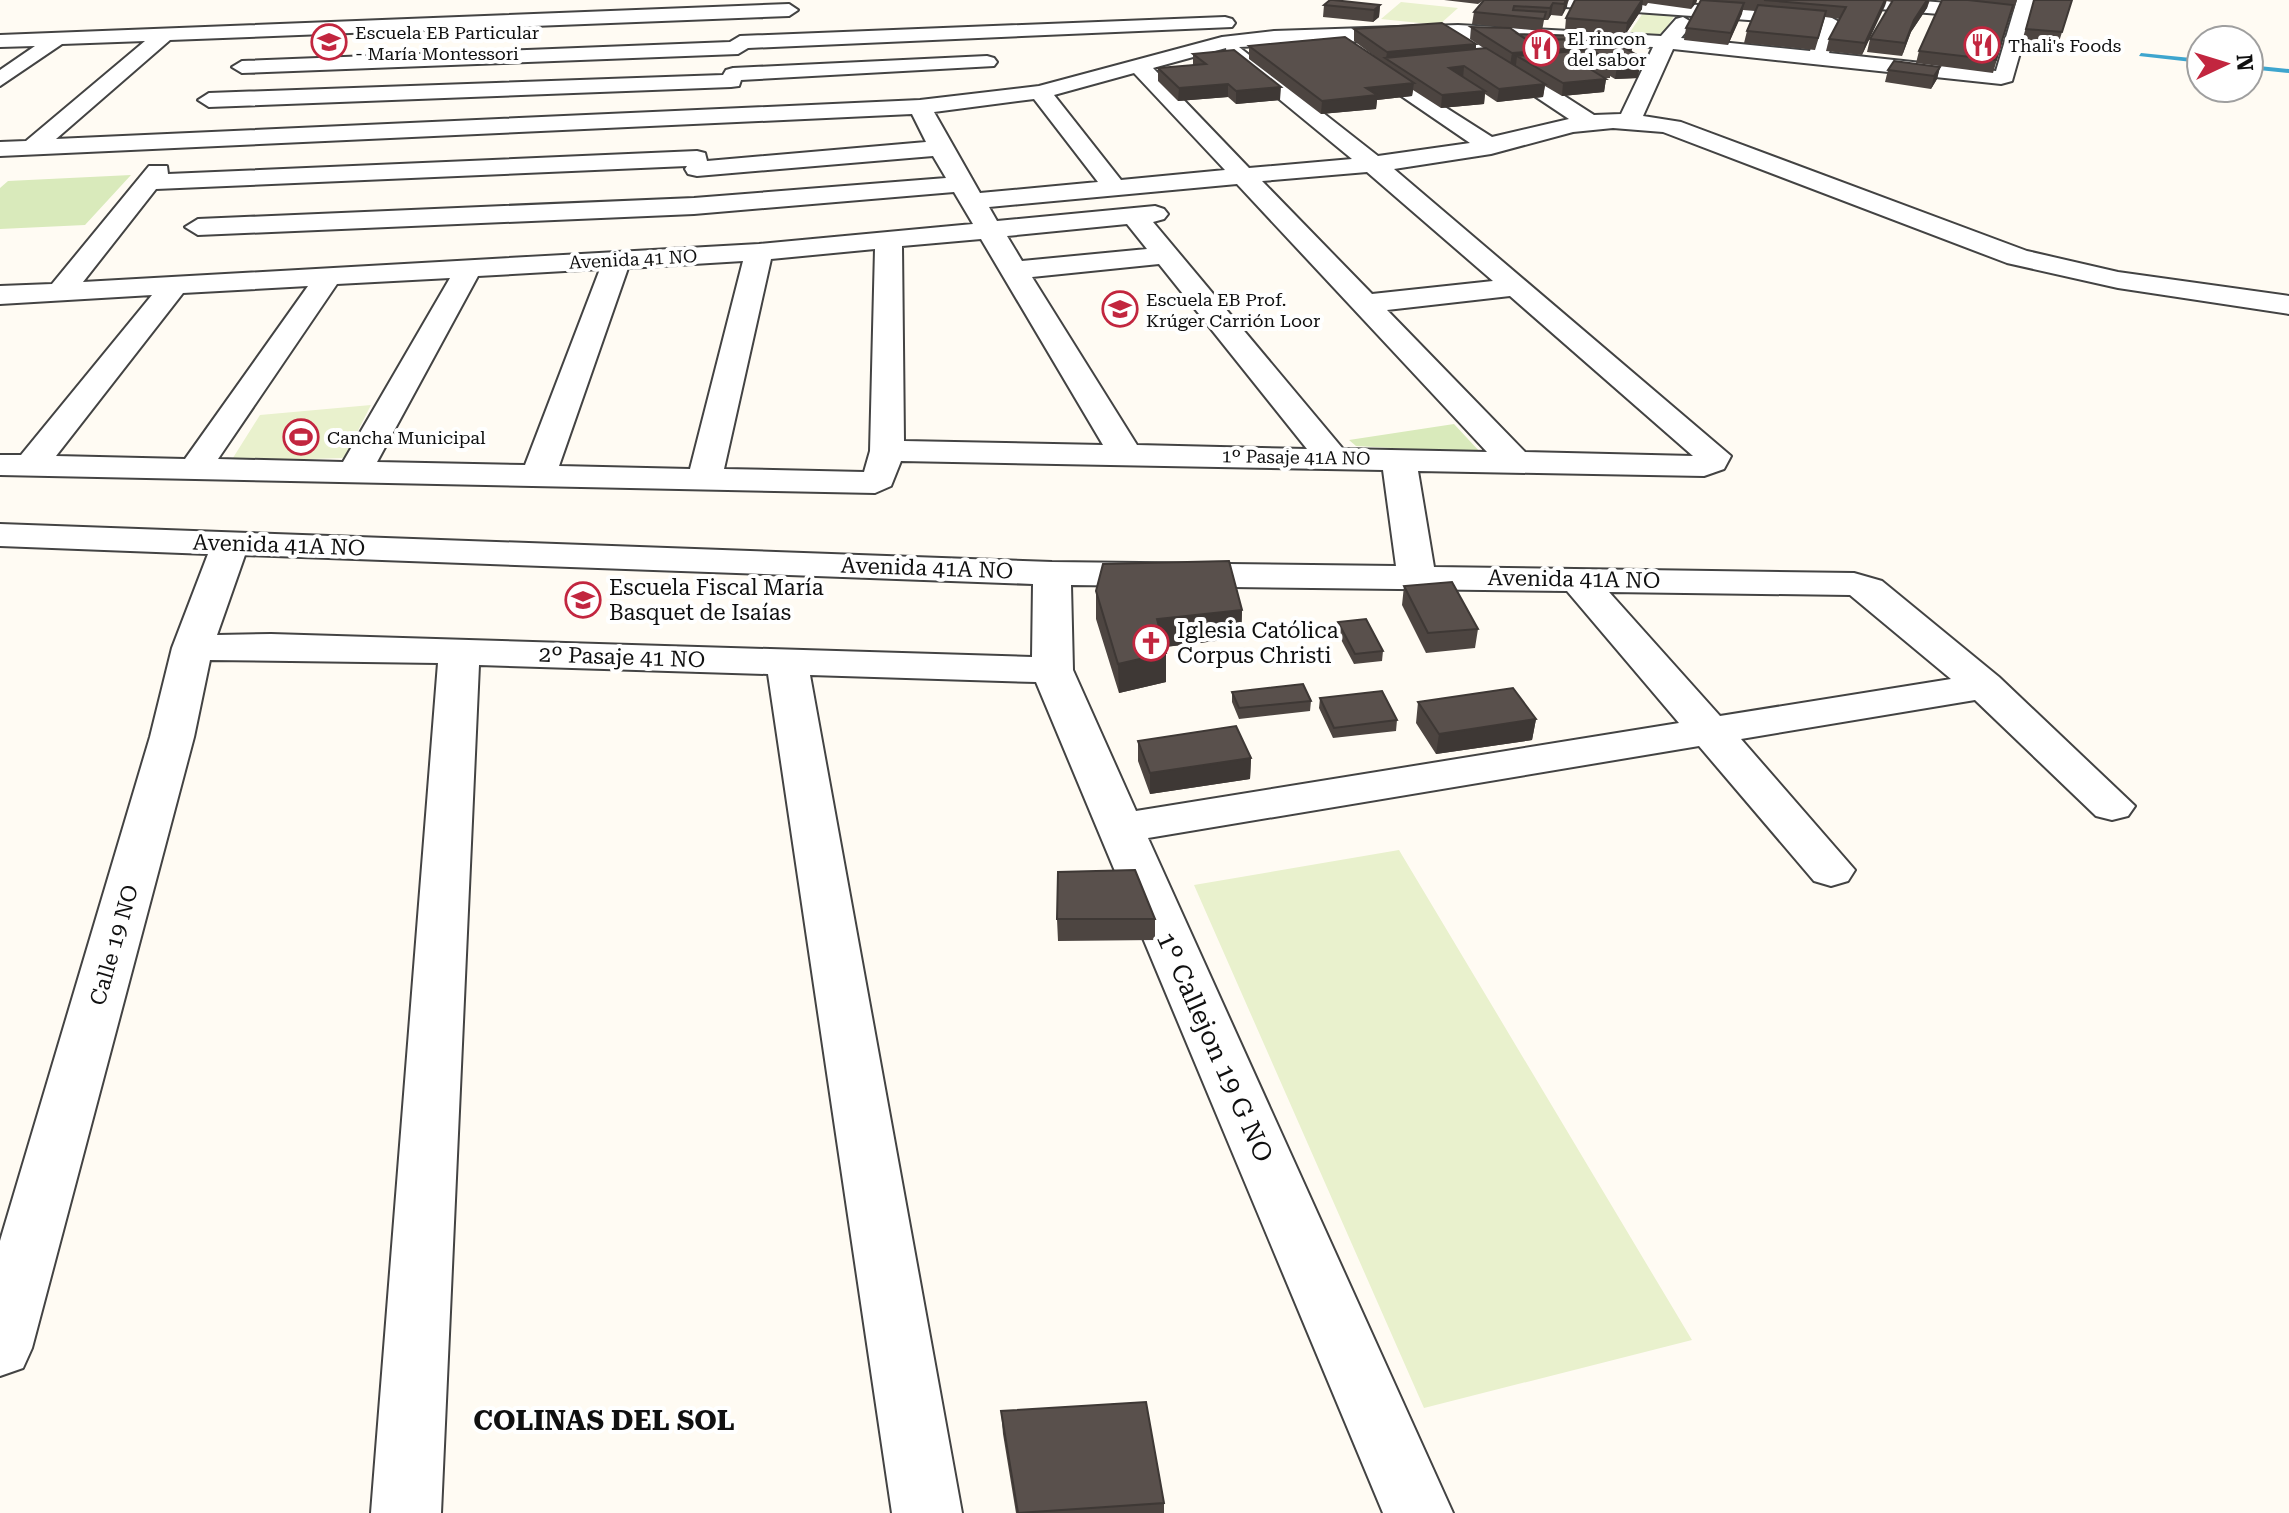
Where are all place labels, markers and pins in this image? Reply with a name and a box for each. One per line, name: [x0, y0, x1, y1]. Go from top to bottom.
place label: Escuela EB Particular - María Montessori: [355, 22, 539, 64]
school or university icon: Escuela EB Particular - María Montessori: [310, 23, 348, 61]
restaurant icon: Thali's Foods: [1963, 26, 2001, 64]
place label: El rincon del sabor: [1567, 28, 1647, 70]
restaurant icon: El rincon del sabor: [1522, 29, 1560, 67]
place label: Thali's Foods: [2008, 35, 2121, 56]
place label: Escuela EB Prof. Krúger Carrión Loor: [1146, 289, 1321, 331]
school or university icon: Escuela EB Prof. Krúger Carrión Loor: [1101, 290, 1139, 328]
sports icon: Cancha Municipal: [282, 418, 320, 456]
place label: Cancha Municipal: [327, 427, 486, 448]
place label: Escuela Fiscal María Basquet de Isaías: [609, 575, 824, 625]
school or university icon: Escuela Fiscal María Basquet de Isaías: [564, 581, 602, 619]
place label: Iglesia Católica Corpus Christi: [1177, 618, 1339, 668]
church icon: Iglesia Católica Corpus Christi: [1132, 624, 1170, 662]

